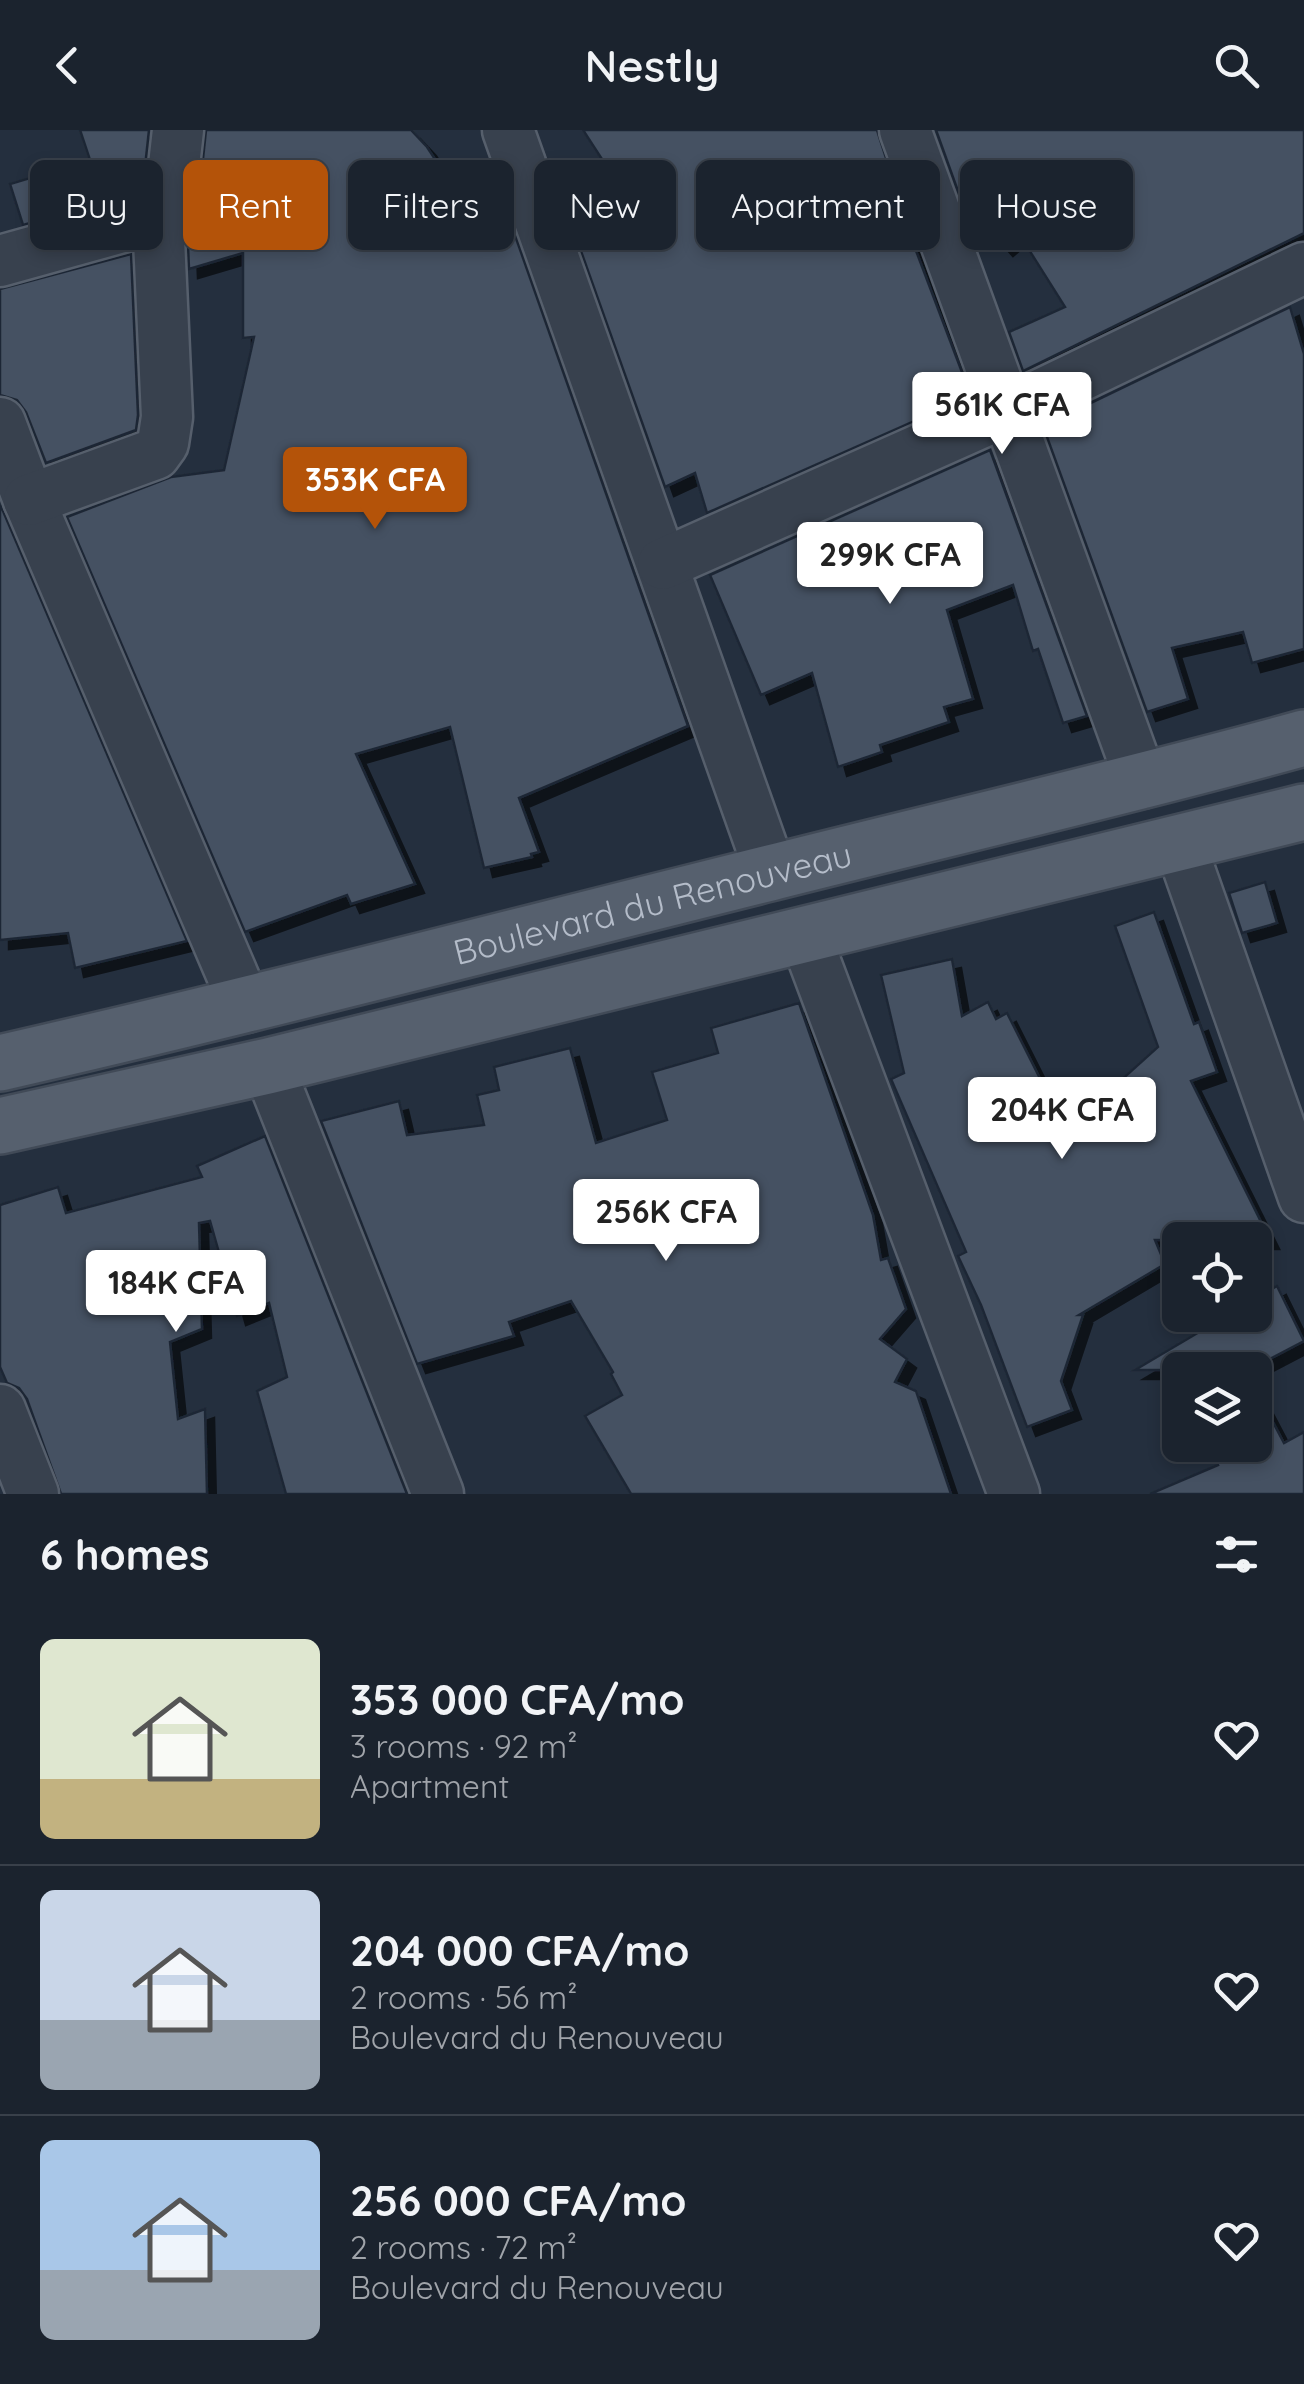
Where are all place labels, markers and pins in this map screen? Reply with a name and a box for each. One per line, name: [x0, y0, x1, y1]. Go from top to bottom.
pin: 561K CFA: [899, 372, 1105, 457]
pin: 353K CFA: [272, 447, 478, 532]
pin: 299K CFA: [787, 522, 993, 607]
pin: 204K CFA: [959, 1077, 1165, 1162]
pin: 256K CFA: [563, 1179, 769, 1264]
pin: 184K CFA: [73, 1250, 279, 1335]

